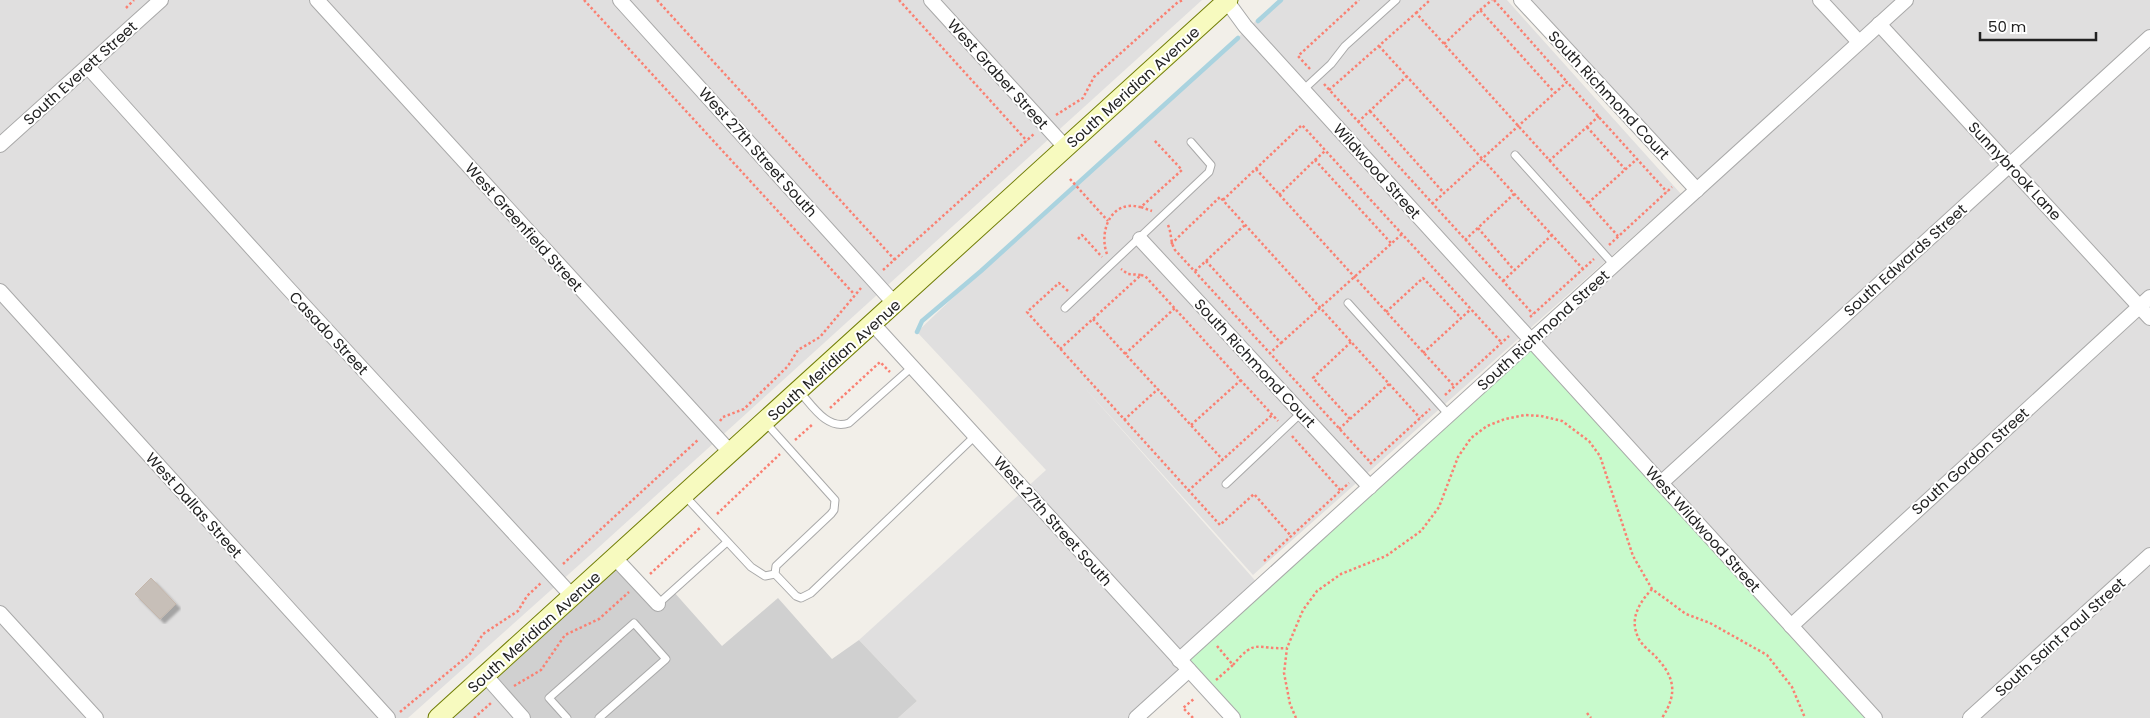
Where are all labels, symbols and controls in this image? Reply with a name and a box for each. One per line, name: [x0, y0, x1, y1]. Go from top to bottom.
scale bar: [1980, 10, 2096, 42]
street label: West Graber Street: [943, 14, 1053, 134]
street label: South Everett Street: [19, 16, 141, 130]
text: 50 m: [1988, 16, 2026, 37]
street label: South Meridian Avenue: [1062, 21, 1204, 153]
street label: South Richmond Court: [1544, 26, 1674, 164]
street label: West 27th Street South: [694, 83, 822, 221]
street label: Sunnybrook Lane: [1964, 117, 2066, 225]
street label: Wildwood Street: [1328, 119, 1426, 223]
street label: West Greenfield Street: [461, 158, 587, 296]
street label: South Edwards Street: [1839, 199, 1971, 321]
street label: South Richmond Street: [1472, 265, 1614, 395]
street label: Casado Street: [285, 287, 373, 379]
street label: South Meridian Avenue: [763, 294, 905, 426]
street label: South Richmond Court: [1190, 294, 1320, 432]
street label: South Gordon Street: [1907, 403, 2033, 519]
street label: West Dallas Street: [141, 448, 247, 562]
street label: West 27th Street South: [989, 452, 1117, 590]
street label: West Wildwood Street: [1641, 461, 1765, 597]
street label: South Meridian Avenue: [463, 566, 605, 698]
street label: South Saint Paul Street: [1990, 573, 2130, 701]

